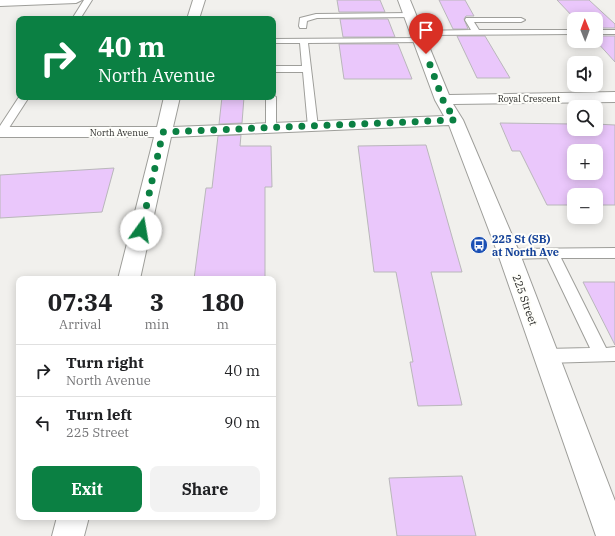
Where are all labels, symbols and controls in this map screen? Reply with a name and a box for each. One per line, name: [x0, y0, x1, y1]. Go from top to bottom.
north arrow: [567, 12, 603, 48]
map controls: [567, 12, 603, 224]
pin: [409, 13, 443, 54]
icon: arrive: [415, 19, 437, 41]
text: 40 m: [98, 28, 165, 65]
icon: right: [32, 32, 84, 84]
button: sound: [567, 56, 603, 92]
text: North Avenue: [98, 64, 215, 87]
street label: Royal Crescent: [498, 93, 560, 104]
button: search: [567, 100, 603, 136]
street label: North Avenue: [90, 127, 148, 138]
button: +: [567, 144, 603, 180]
button: −: [567, 188, 603, 224]
position arrow: [120, 209, 162, 251]
place label: 225 St (SB) at North Ave: [492, 232, 559, 259]
bus stop icon: 225 St (SB) at North Ave: [469, 235, 489, 255]
street label: 225 Street: [509, 273, 541, 328]
text: 07:34: [48, 286, 113, 318]
text: 3: [150, 286, 164, 318]
text: 180: [201, 286, 244, 318]
text: Arrival: [59, 316, 101, 333]
text: min: [144, 316, 169, 333]
text: m: [216, 316, 229, 333]
text: Turn right: [66, 353, 144, 372]
icon: right: [32, 360, 54, 382]
text: 40 m: [224, 361, 260, 380]
text: North Avenue: [66, 372, 151, 389]
text: Turn left: [66, 405, 132, 424]
icon: left: [32, 412, 54, 434]
text: 90 m: [224, 413, 260, 432]
text: 225 Street: [66, 424, 129, 441]
button: Exit: [32, 466, 142, 512]
button: Share: [150, 466, 260, 512]

